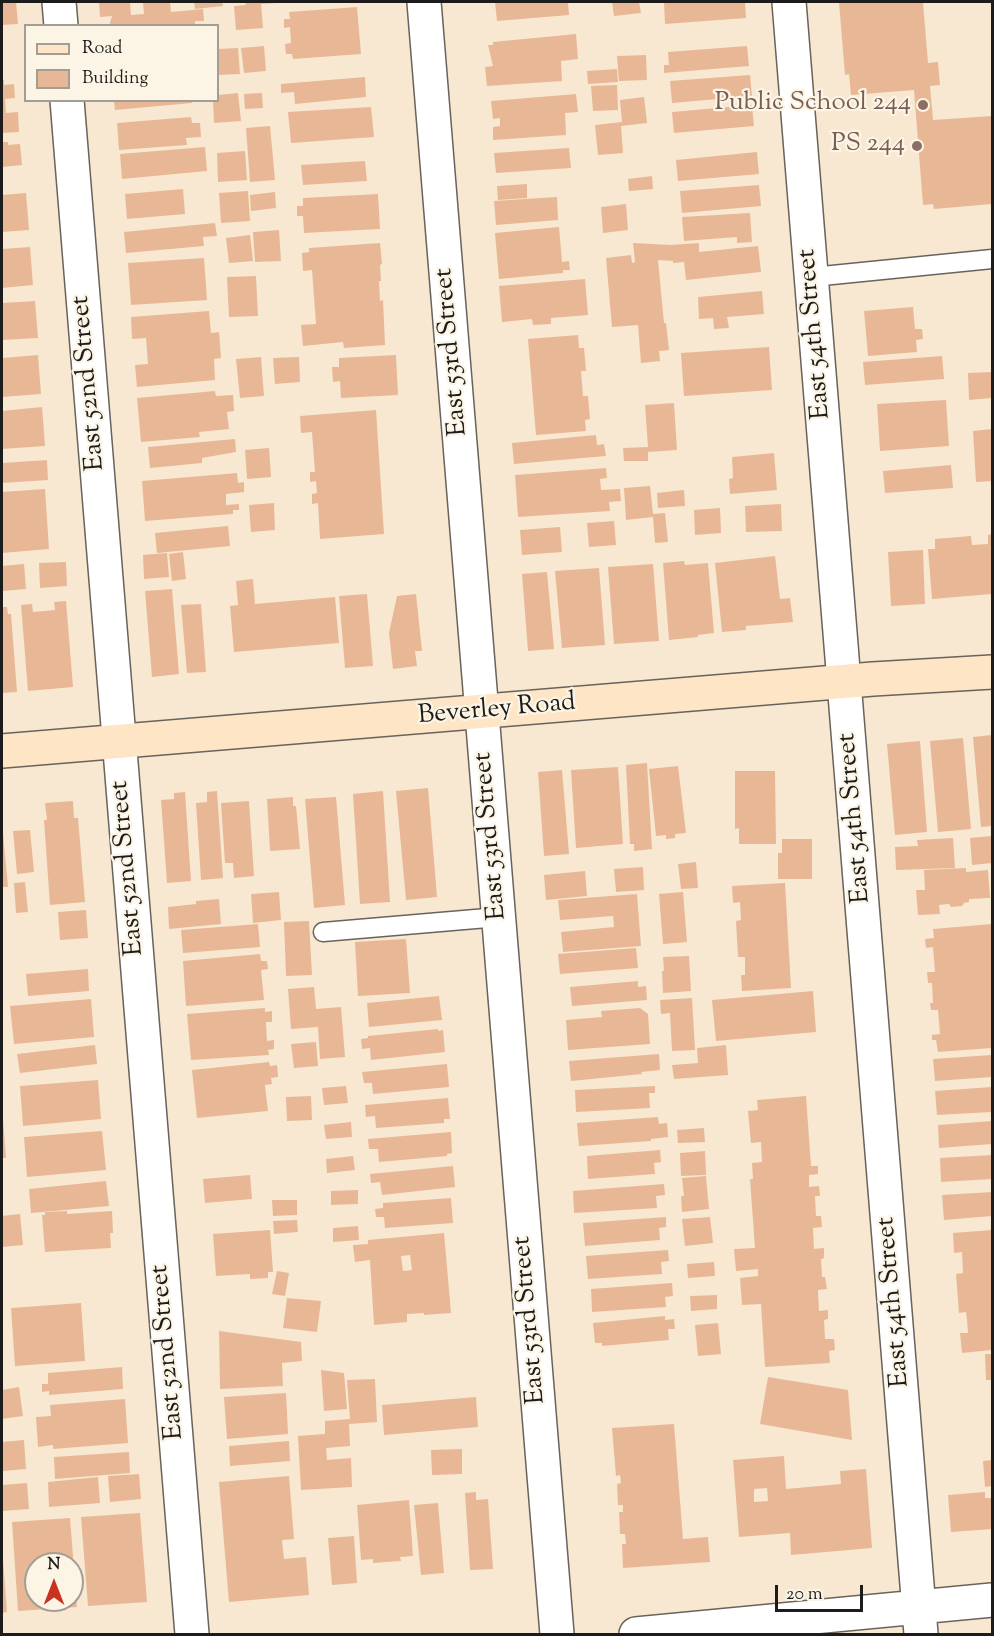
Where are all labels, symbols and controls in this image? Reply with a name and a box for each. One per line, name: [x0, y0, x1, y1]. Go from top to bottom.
legend: [24, 24, 219, 102]
text: Road: [82, 36, 122, 62]
text: Building: [82, 66, 148, 92]
place label: Public School 244: [714, 89, 911, 121]
marker: Public School 244: [916, 98, 930, 112]
place label: PS 244: [831, 130, 905, 162]
marker: PS 244: [910, 139, 924, 153]
street label: East 54th Street: [793, 248, 839, 420]
street label: East 53rd Street: [430, 267, 476, 437]
street label: East 52nd Street: [67, 294, 113, 472]
street label: Beverley Road: [417, 689, 577, 733]
street label: East 54th Street: [833, 732, 879, 904]
street label: East 53rd Street: [469, 751, 515, 921]
street label: East 52nd Street: [106, 779, 152, 957]
street label: East 54th Street: [872, 1216, 918, 1388]
street label: East 53rd Street: [508, 1235, 554, 1405]
street label: East 52nd Street: [146, 1263, 192, 1441]
north arrow: [24, 1552, 84, 1612]
text: N: [48, 1554, 60, 1577]
scale bar: [778, 1573, 866, 1611]
text: 20 m: [786, 1582, 823, 1608]

